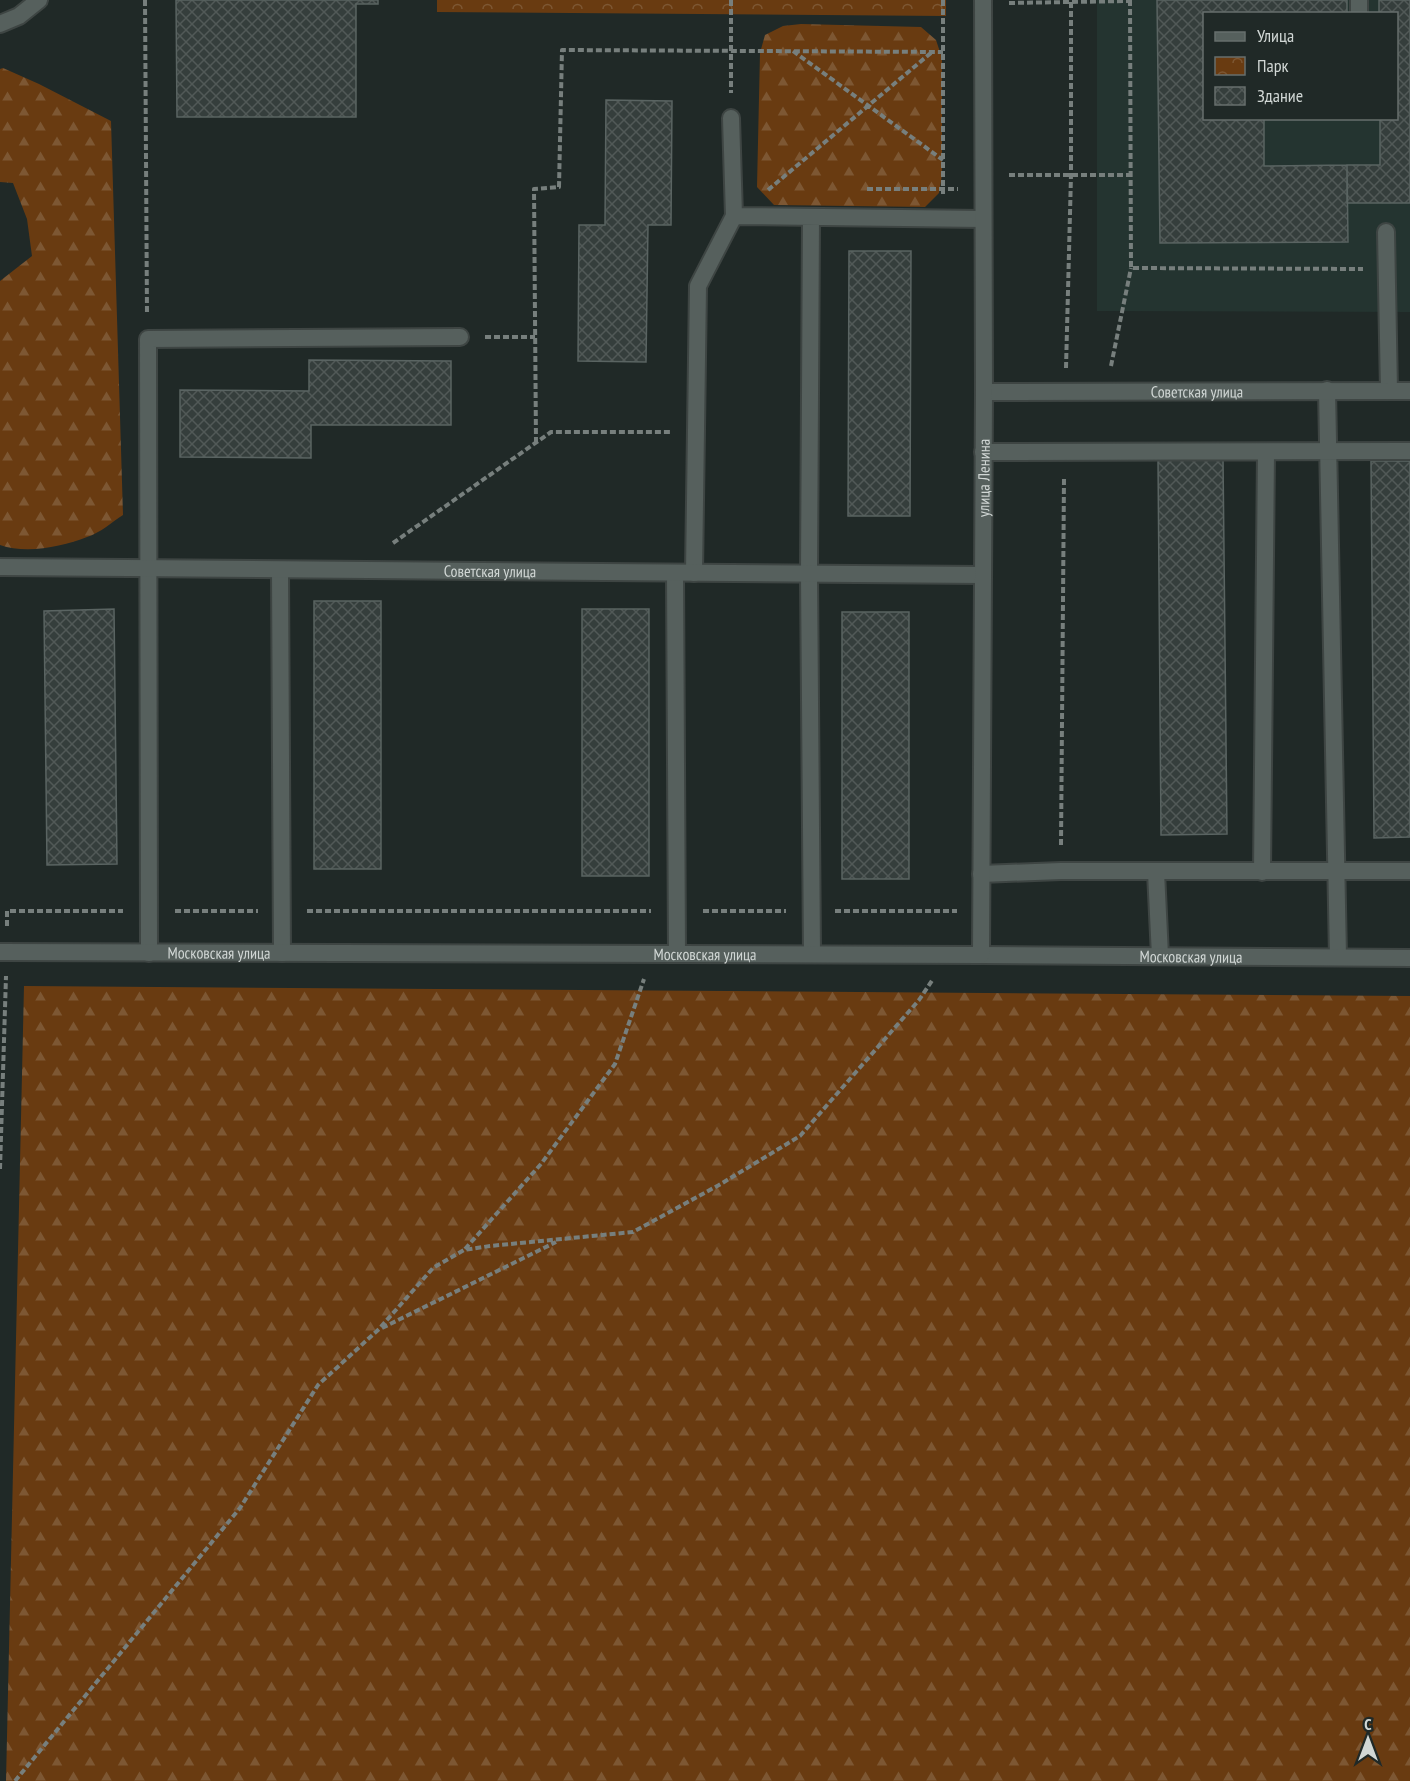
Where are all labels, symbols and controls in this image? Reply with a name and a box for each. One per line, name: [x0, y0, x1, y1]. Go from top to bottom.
legend: [1203, 12, 1398, 120]
text: Улица: [1257, 24, 1294, 47]
text: Парк: [1257, 54, 1288, 77]
text: Здание: [1257, 84, 1303, 107]
street label: Советская улица: [1151, 381, 1243, 402]
street label: улица Ленина: [973, 439, 994, 517]
street label: Советская улица: [444, 561, 536, 581]
street label: Московская улица: [167, 943, 271, 963]
street label: Московская улица: [653, 944, 757, 964]
street label: Московская улица: [1139, 946, 1243, 967]
north arrow: [1338, 1709, 1398, 1769]
text: С: [1364, 1714, 1372, 1734]

